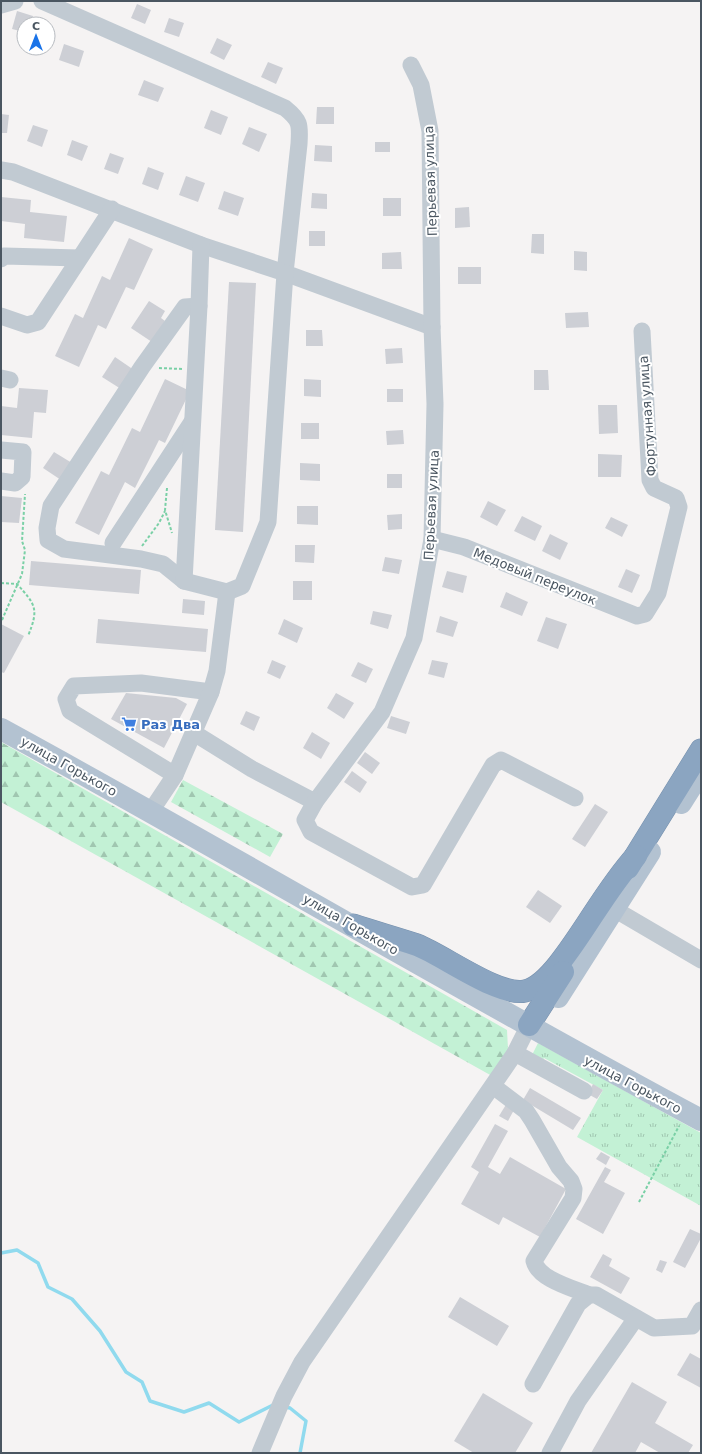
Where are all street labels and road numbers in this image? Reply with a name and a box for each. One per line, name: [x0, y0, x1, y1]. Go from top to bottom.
street label: Перьевая улица: [421, 125, 440, 236]
street label: Фортунная улица: [636, 355, 659, 477]
street label: Перьевая улица: [421, 449, 442, 561]
street label: Медовый переулок: [471, 545, 599, 608]
street label: улица Горького: [18, 734, 120, 799]
street label: улица Горького: [300, 891, 401, 958]
street label: улица Горького: [582, 1053, 684, 1116]

